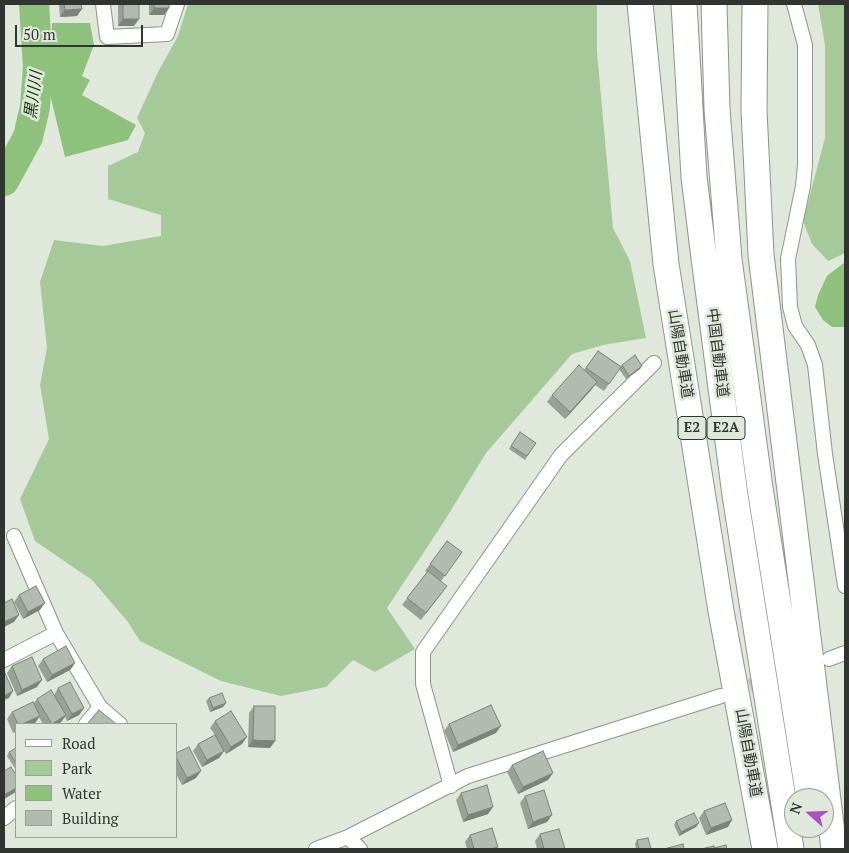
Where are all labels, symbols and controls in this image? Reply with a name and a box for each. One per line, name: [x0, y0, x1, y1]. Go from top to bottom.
scale bar: [18, 15, 145, 47]
text: 50 m: [23, 24, 56, 44]
water label: 黒川川: [22, 70, 46, 120]
street label: 中国自動車道: [703, 307, 731, 399]
street label: 山陽自動車道: [664, 308, 696, 400]
road number: E2: [678, 416, 706, 439]
road number: E2A: [707, 416, 745, 439]
street label: 山陽自動車道: [731, 707, 765, 799]
legend: [15, 723, 178, 838]
text: Road: [62, 733, 95, 753]
text: Park: [62, 758, 92, 778]
text: Water: [62, 783, 101, 803]
north arrow: [784, 788, 834, 838]
text: N: [785, 800, 806, 816]
text: Building: [62, 808, 119, 828]

